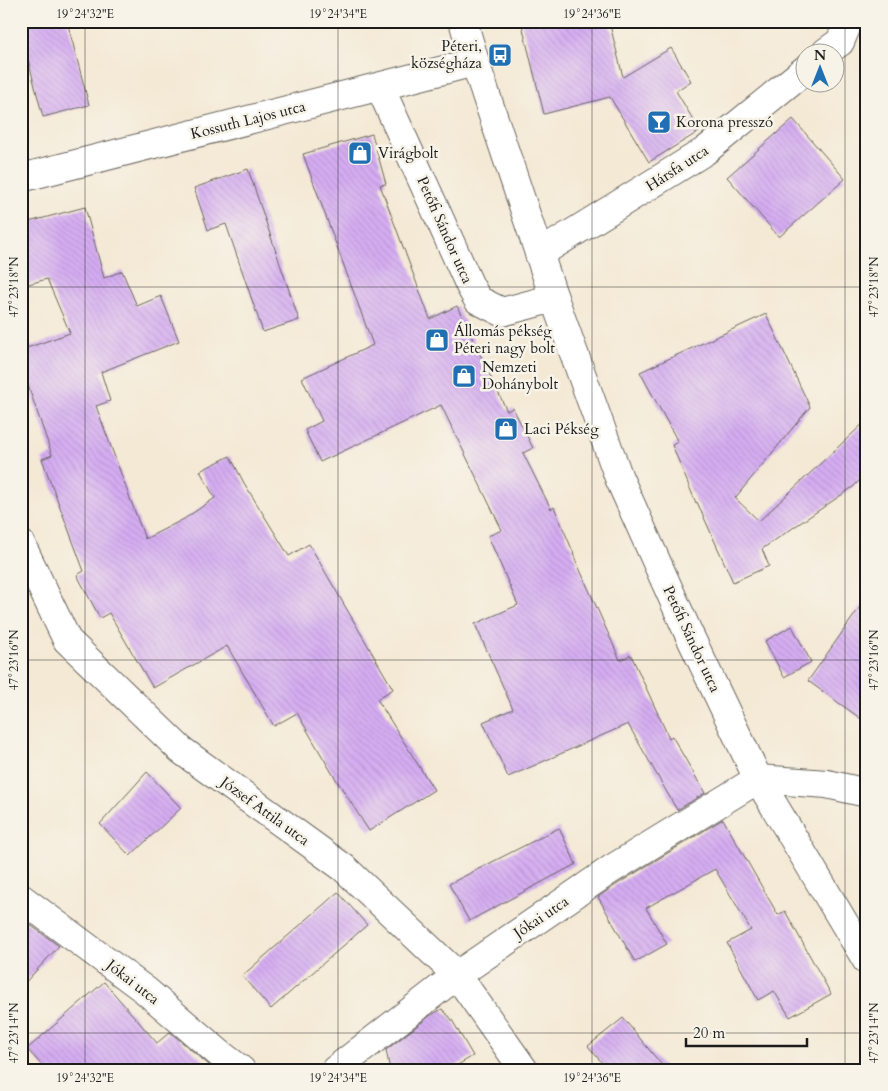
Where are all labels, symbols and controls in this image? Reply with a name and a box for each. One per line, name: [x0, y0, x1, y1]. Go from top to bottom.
text: 19°24'32"E: [56, 6, 114, 22]
text: 19°24'34"E: [309, 6, 367, 22]
text: 19°24'36"E: [563, 6, 621, 22]
place label: Péteri, községháza: [411, 36, 483, 73]
bus stop icon: Péteri, községháza: [487, 42, 513, 68]
north arrow: [796, 42, 846, 92]
text: N: [814, 46, 826, 65]
street label: Kossuth Lajos utca: [188, 96, 308, 144]
bar icon: Korona presszó: [646, 109, 672, 135]
place label: Korona presszó: [676, 112, 773, 132]
shop icon: Virágbolt: [347, 140, 373, 166]
street label: Hársfa utca: [642, 140, 713, 196]
place label: Virágbolt: [378, 143, 439, 163]
street label: Petőfi Sándor utca: [412, 173, 478, 287]
text: 47°23'18"N: [6, 256, 22, 317]
text: 47°23'18"N: [866, 256, 882, 317]
place label: Állomás pékség Péteri nagy bolt: [454, 321, 555, 358]
shop icon: Állomás pékség Péteri nagy bolt: [424, 327, 450, 353]
place label: Nemzeti Dohánybolt: [482, 357, 558, 394]
shop icon: Nemzeti Dohánybolt: [451, 363, 477, 389]
shop icon: Laci Pékség: [493, 416, 519, 442]
place label: Laci Pékség: [524, 419, 599, 439]
street label: Petőfi Sándor utca: [659, 582, 726, 696]
text: 47°23'16"N: [6, 629, 22, 690]
text: 47°23'16"N: [866, 629, 882, 690]
street label: József Attila utca: [215, 771, 314, 850]
street label: Jókai utca: [508, 891, 573, 944]
street label: Jókai utca: [101, 954, 164, 1009]
text: 47°23'14"N: [6, 1002, 22, 1063]
text: 47°23'14"N: [866, 1002, 882, 1063]
scale bar: [686, 1016, 807, 1048]
text: 20 m: [693, 1023, 725, 1043]
text: 19°24'32"E: [56, 1070, 114, 1086]
text: 19°24'34"E: [309, 1070, 367, 1086]
text: 19°24'36"E: [563, 1070, 621, 1086]

